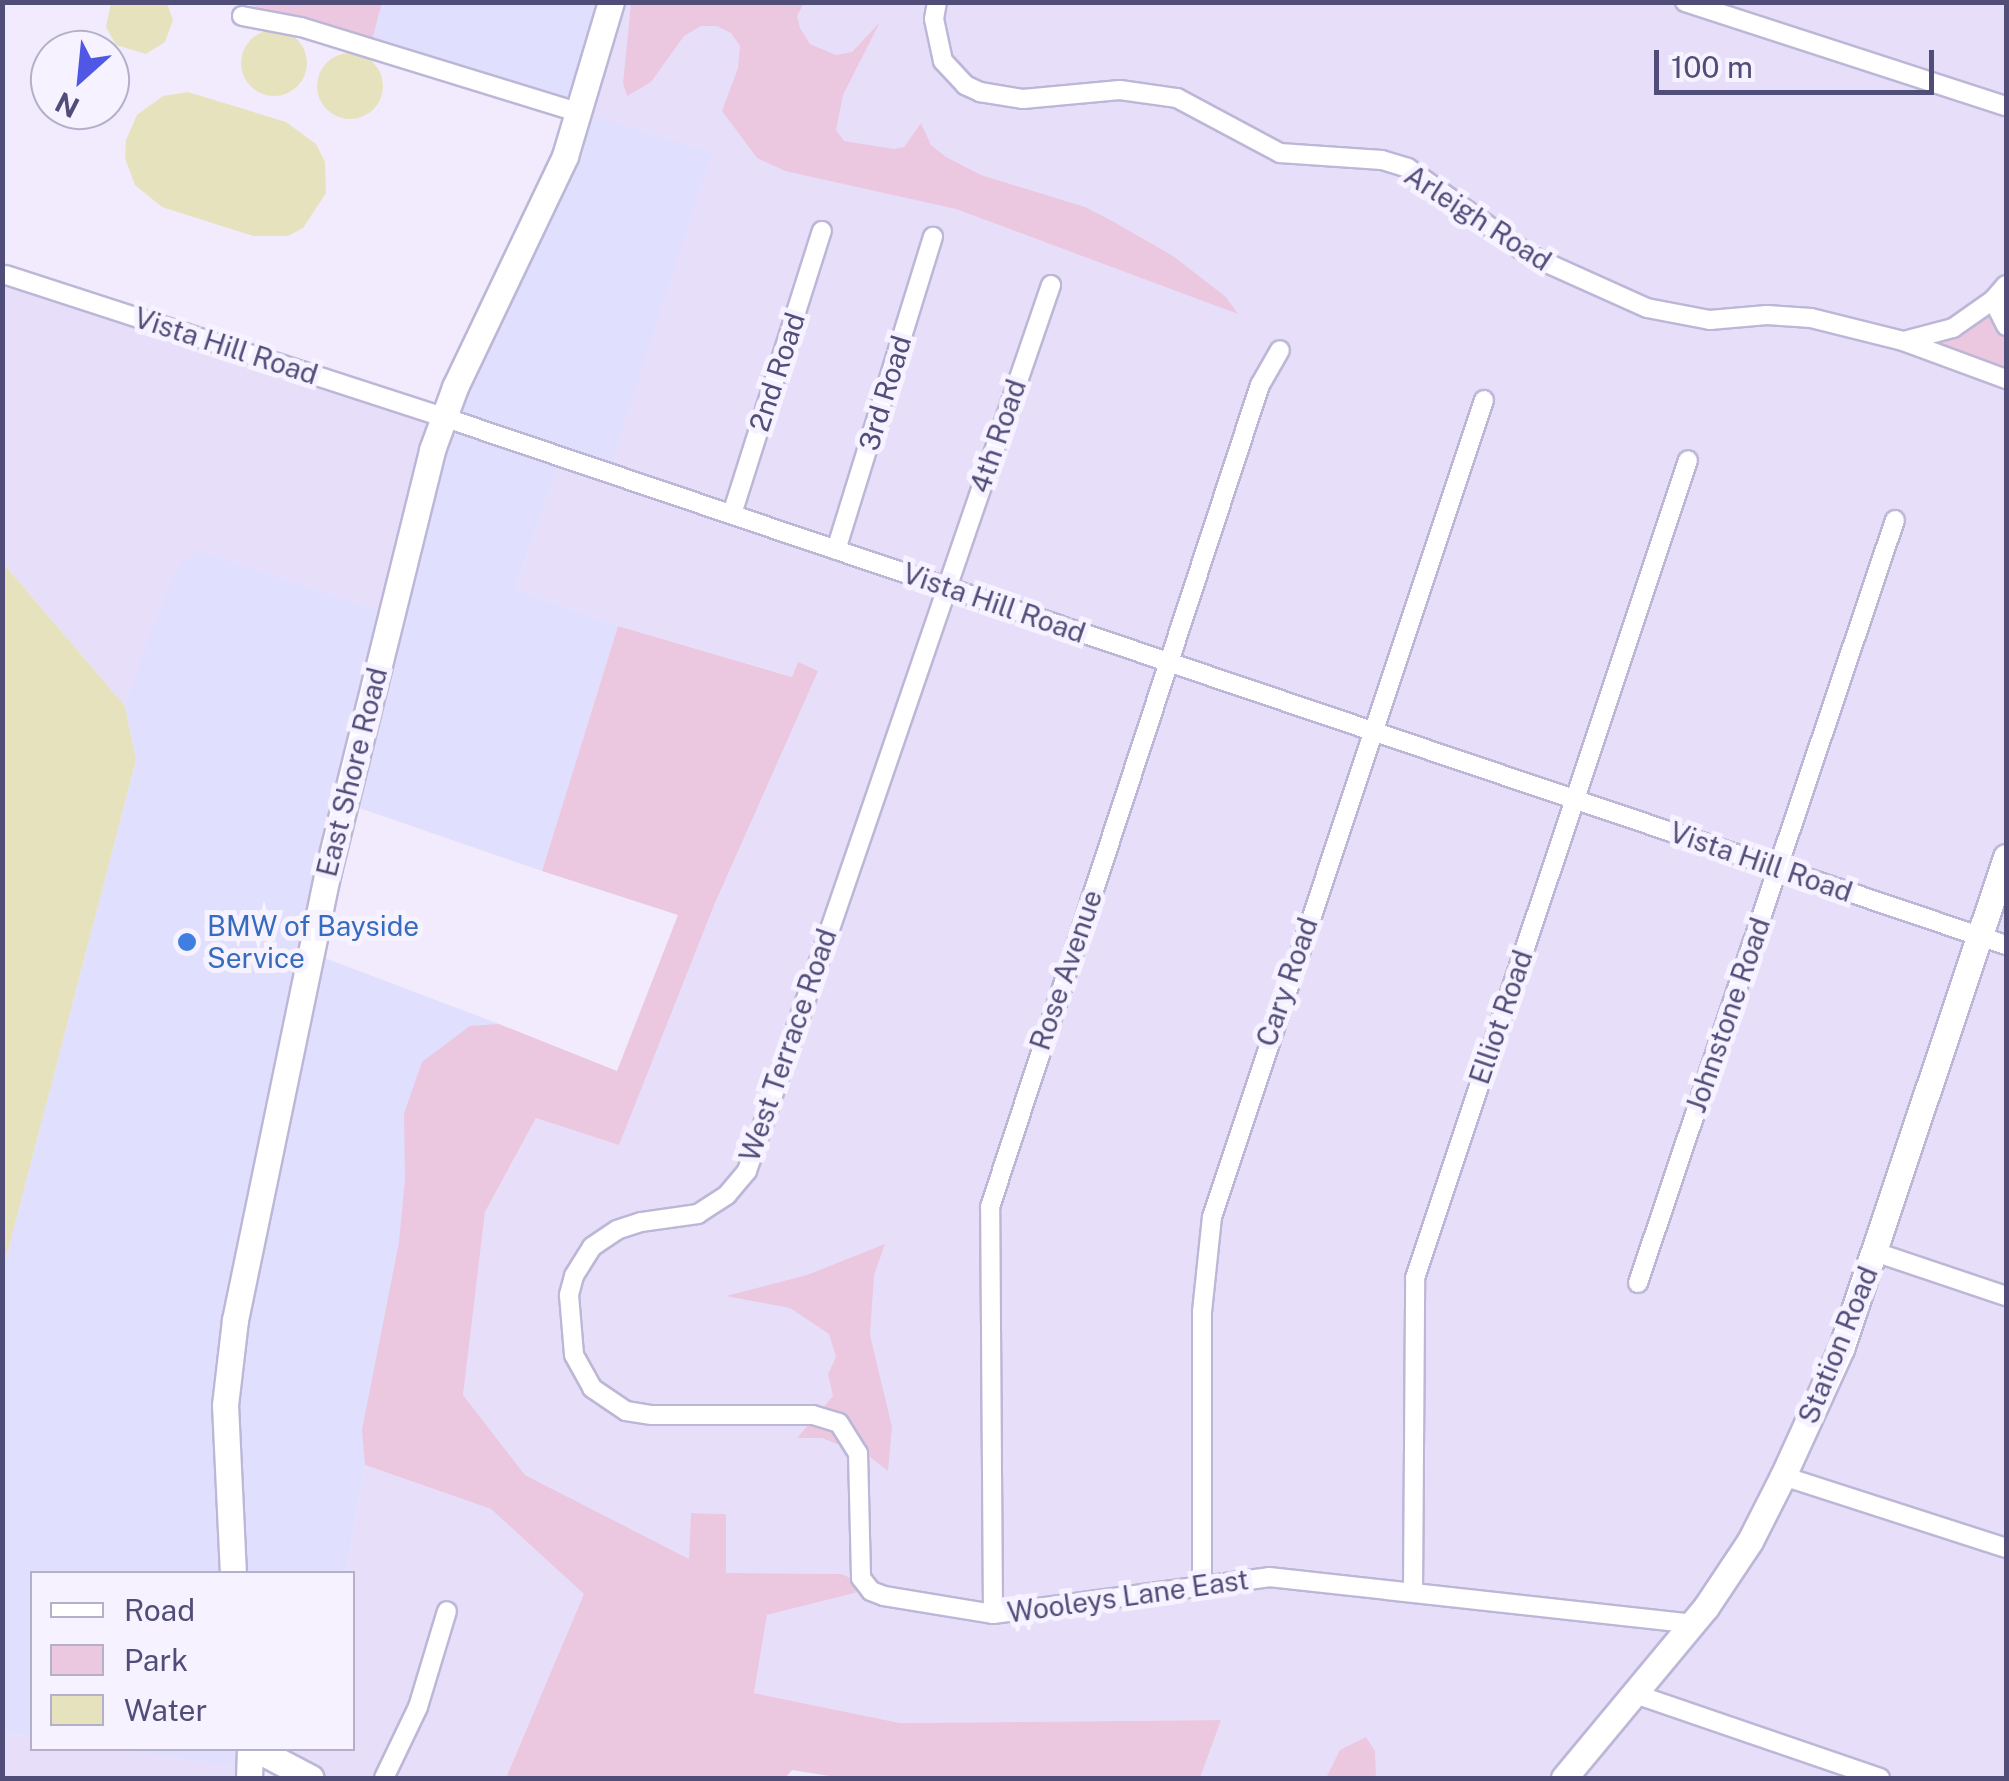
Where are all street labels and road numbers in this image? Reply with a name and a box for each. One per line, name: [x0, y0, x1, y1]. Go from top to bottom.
street label: Arleigh Road: [1398, 158, 1558, 278]
street label: Vista Hill Road: [130, 301, 322, 391]
street label: 2nd Road: [742, 308, 812, 436]
street label: 3rd Road: [852, 332, 918, 454]
street label: 4th Road: [963, 375, 1033, 497]
street label: Vista Hill Road: [898, 556, 1090, 650]
street label: East Shore Road: [310, 664, 394, 880]
street label: Vista Hill Road: [1665, 815, 1857, 909]
street label: Rose Avenue: [1023, 885, 1109, 1055]
street label: Cary Road: [1249, 913, 1325, 1051]
street label: Johnstone Road: [1679, 913, 1777, 1117]
street label: West Terrace Road: [732, 924, 844, 1166]
street label: Elliot Road: [1462, 946, 1540, 1088]
street label: Station Road: [1791, 1261, 1885, 1429]
street label: Wooleys Lane East: [1005, 1562, 1251, 1630]

